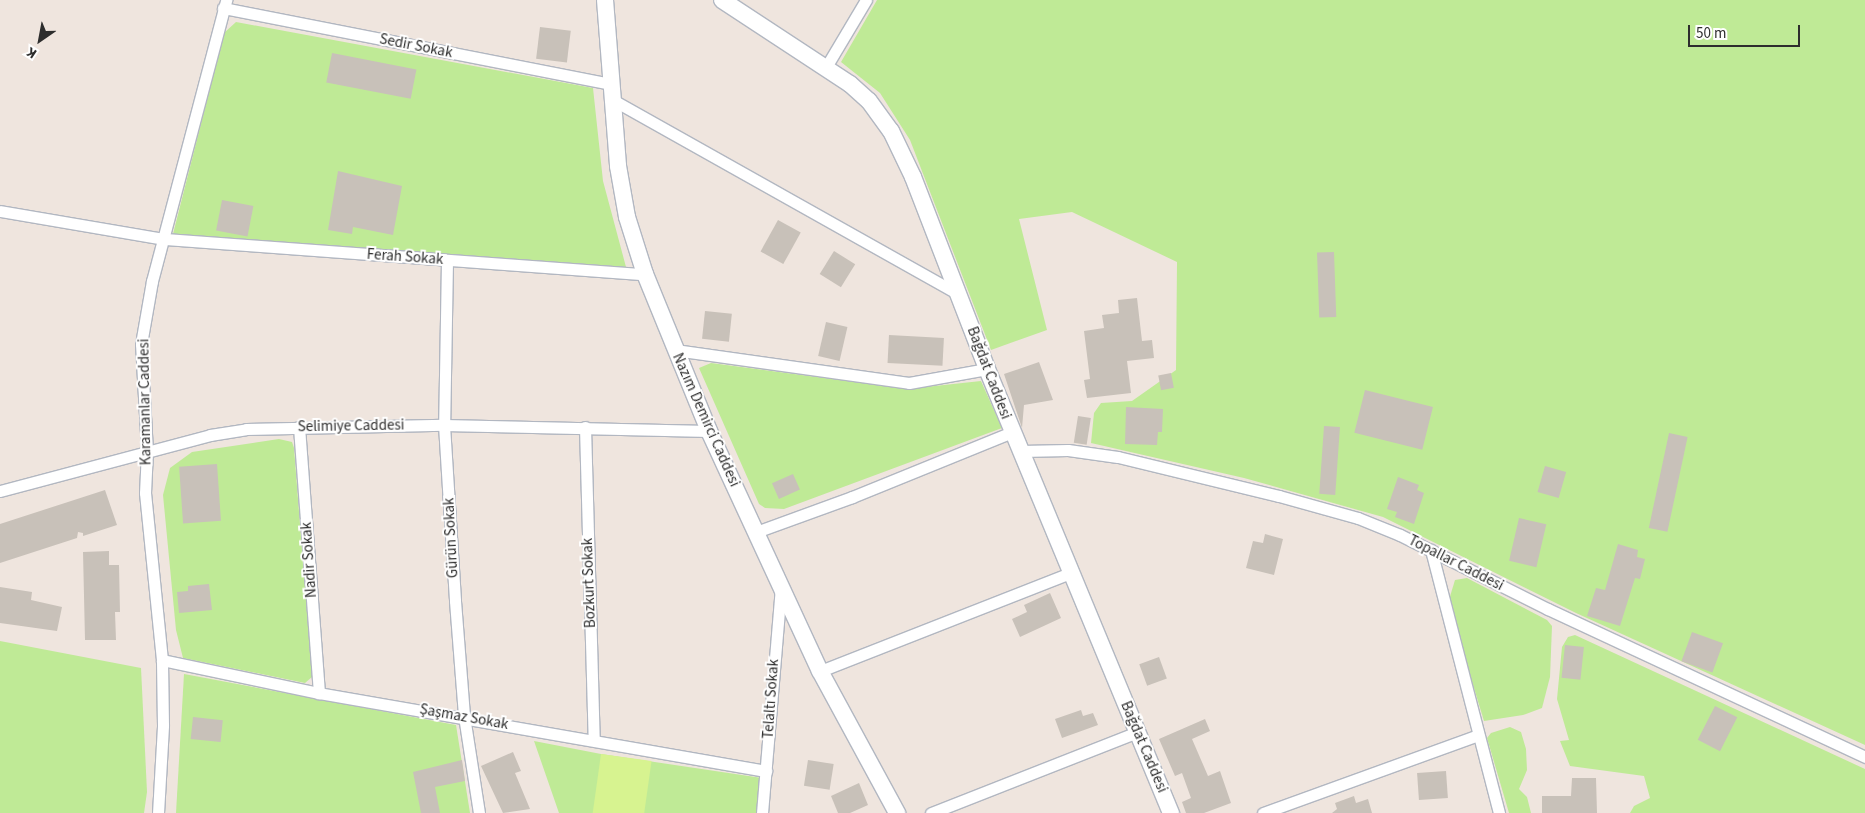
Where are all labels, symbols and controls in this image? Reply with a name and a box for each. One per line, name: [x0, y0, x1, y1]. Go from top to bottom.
north arrow: [15, 15, 65, 65]
scale bar: [1690, 15, 1802, 47]
text: 50 m: [1696, 23, 1726, 44]
street label: Sedir Sokak: [378, 30, 454, 62]
text: K: [23, 42, 41, 63]
street label: Ferah Sokak: [366, 245, 444, 269]
street label: Bağdat Caddesi: [963, 324, 1015, 422]
street label: Karamanlar Caddesi: [135, 339, 155, 465]
street label: Nazım Demirci Caddesi: [668, 350, 744, 490]
street label: Selimiye Caddesi: [298, 416, 404, 436]
street label: Gürün Sokak: [440, 497, 462, 579]
street label: Nadir Sokak: [297, 522, 321, 598]
street label: Topallar Caddesi: [1405, 531, 1507, 595]
street label: Bozkurt Sokak: [578, 538, 600, 628]
street label: Telaltı Sokak: [759, 659, 783, 739]
street label: Bağdat Caddesi: [1117, 699, 1171, 795]
street label: Şaşmaz Sokak: [418, 700, 510, 734]

